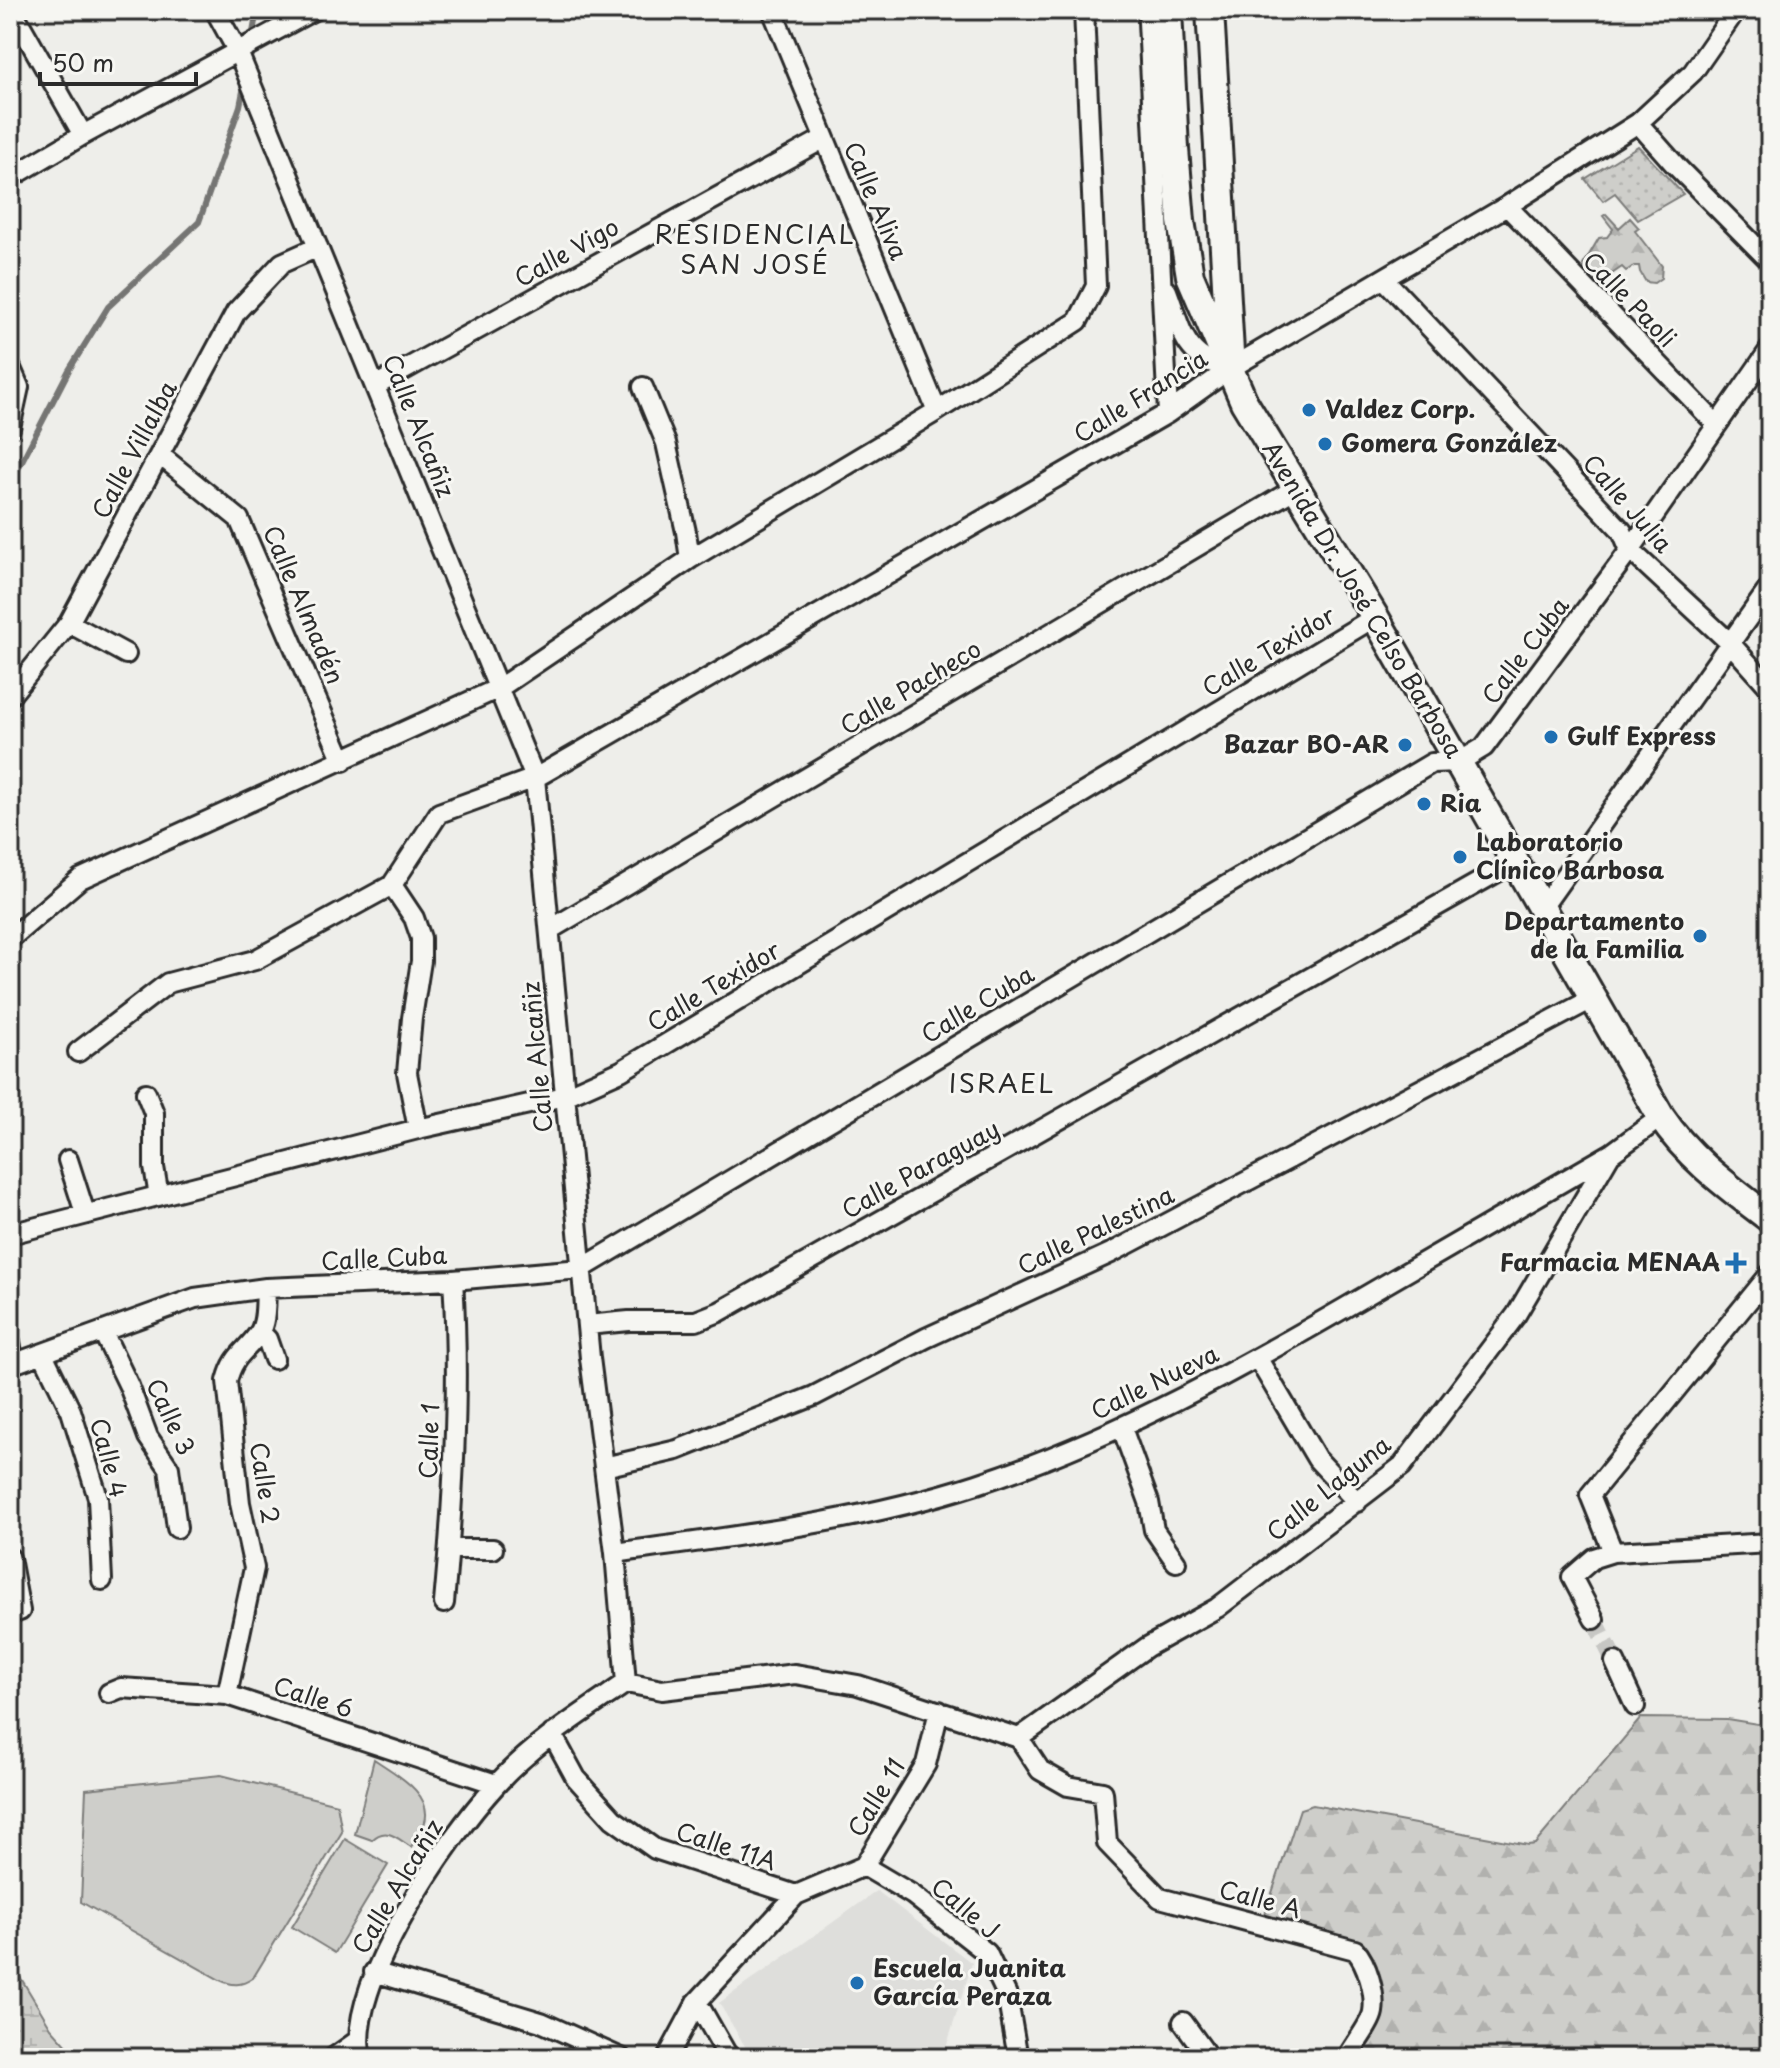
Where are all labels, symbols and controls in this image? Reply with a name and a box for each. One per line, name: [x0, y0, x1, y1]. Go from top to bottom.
scale bar: [40, 36, 196, 86]
text: 50 m: [52, 44, 114, 80]
street label: Calle Aliva: [836, 136, 918, 265]
street label: Calle Vigo: [507, 208, 625, 295]
district label: RESIDENCIAL SAN JOSÉ: [654, 214, 856, 283]
street label: Calle Paoli: [1575, 243, 1685, 355]
street label: Calle Francia: [1066, 340, 1214, 451]
street label: Calle Alcañiz: [375, 348, 465, 502]
street label: Calle Villalba: [82, 374, 185, 524]
place label: Valdez Corp.: [1325, 390, 1475, 426]
marker: Valdez Corp.: [1300, 401, 1318, 419]
place label: Gomera González: [1341, 424, 1557, 460]
street label: Avenida Dr. José Celso Barbosa: [1255, 434, 1473, 764]
marker: Gomera González: [1316, 435, 1334, 453]
street label: Calle Julia: [1575, 445, 1682, 560]
street label: Calle Almadén: [255, 519, 354, 689]
street label: Calle Cuba: [1472, 589, 1577, 711]
street label: Calle Texidor: [1195, 596, 1342, 704]
street label: Calle Pacheco: [833, 630, 987, 743]
place label: Gulf Express: [1567, 717, 1716, 753]
place label: Bazar BO-AR: [1223, 725, 1389, 761]
marker: Gulf Express: [1542, 728, 1560, 746]
marker: Bazar BO-AR: [1396, 736, 1414, 754]
place label: Ria: [1440, 784, 1482, 820]
marker: Ria: [1415, 795, 1433, 813]
place label: Laboratorio Clínico Barbosa: [1476, 823, 1665, 887]
marker: Laboratorio Clínico Barbosa: [1451, 848, 1469, 866]
place label: Departamento de la Familia: [1504, 902, 1684, 966]
marker: Departamento de la Familia: [1691, 927, 1709, 945]
street label: Calle Texidor: [640, 931, 787, 1039]
street label: Calle Cuba: [914, 955, 1040, 1051]
street label: Calle Alcañiz: [511, 980, 561, 1134]
district label: ISRAEL: [949, 1063, 1055, 1102]
street label: Calle Paraguay: [834, 1110, 1006, 1227]
street label: Calle Palestina: [1011, 1176, 1180, 1283]
street label: Calle Cuba: [320, 1236, 448, 1278]
place label: Farmacia MENAA: [1500, 1243, 1720, 1279]
marker: Farmacia MENAA: [1727, 1254, 1745, 1272]
street label: Calle Nueva: [1084, 1335, 1224, 1428]
street label: Calle 3: [138, 1372, 205, 1461]
street label: Calle 1: [409, 1402, 447, 1480]
street label: Calle 4: [82, 1414, 138, 1501]
street label: Calle Laguna: [1258, 1426, 1398, 1549]
street label: Calle 2: [242, 1439, 290, 1526]
street label: Calle 6: [269, 1666, 358, 1726]
street label: Calle 11: [838, 1751, 913, 1843]
street label: Calle Alcañiz: [342, 1812, 451, 1960]
street label: Calle 11A: [672, 1812, 782, 1878]
street label: Calle J: [924, 1868, 1008, 1947]
street label: Calle A: [1215, 1870, 1306, 1926]
place label: Escuela Juanita García Peraza: [873, 1949, 1066, 2013]
marker: Escuela Juanita García Peraza: [848, 1974, 866, 1992]

